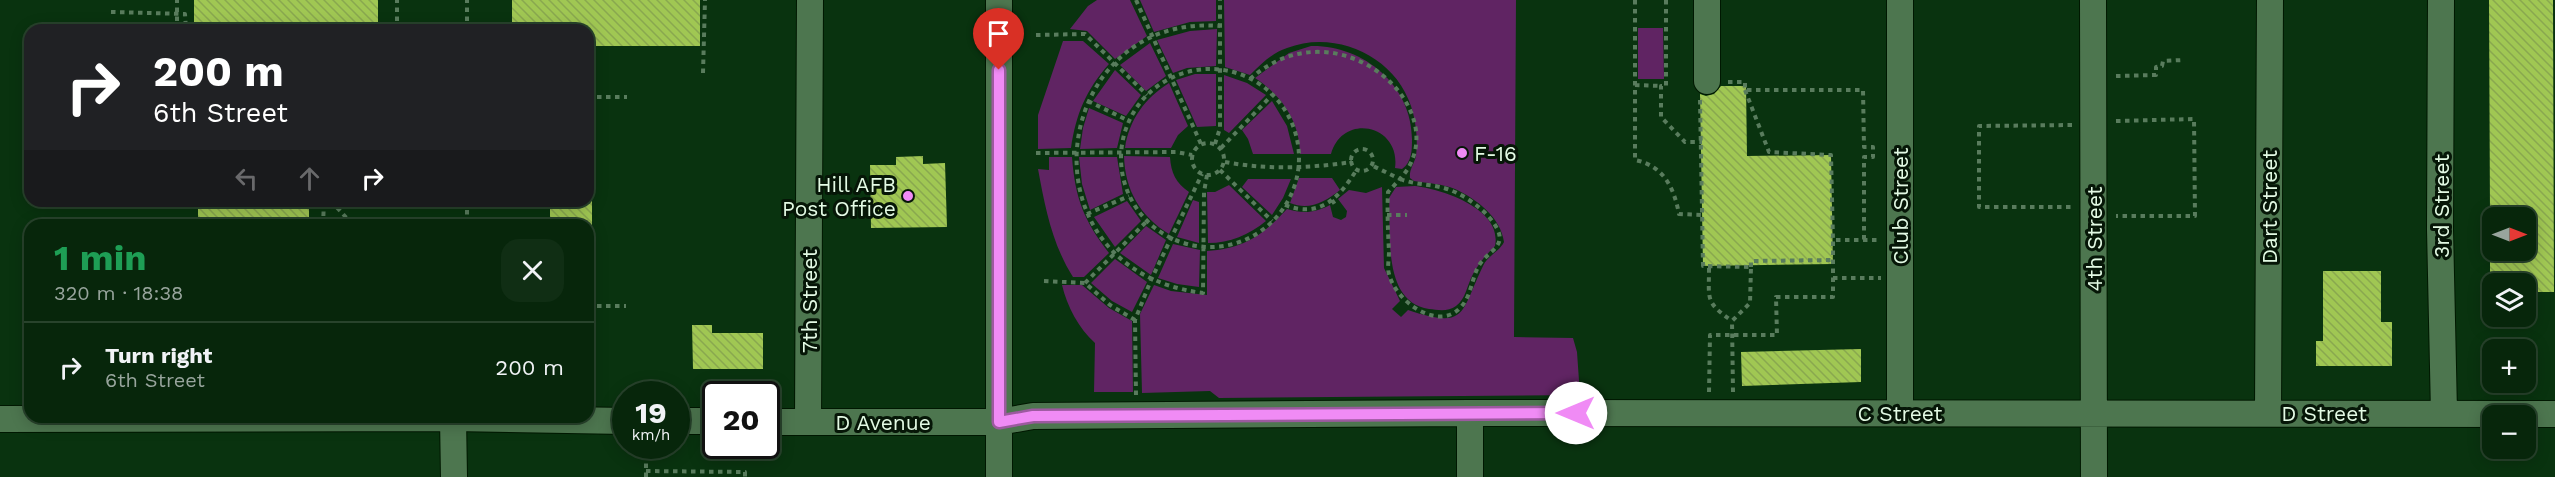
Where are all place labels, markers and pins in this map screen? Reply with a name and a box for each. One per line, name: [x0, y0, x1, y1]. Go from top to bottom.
pin: [973, 8, 1024, 70]
place label: F-16: [1474, 141, 1517, 166]
marker: F-16: [1455, 146, 1469, 160]
place label: Hill AFB Post Office: [782, 172, 896, 221]
marker: Hill AFB Post Office: [901, 189, 915, 203]

